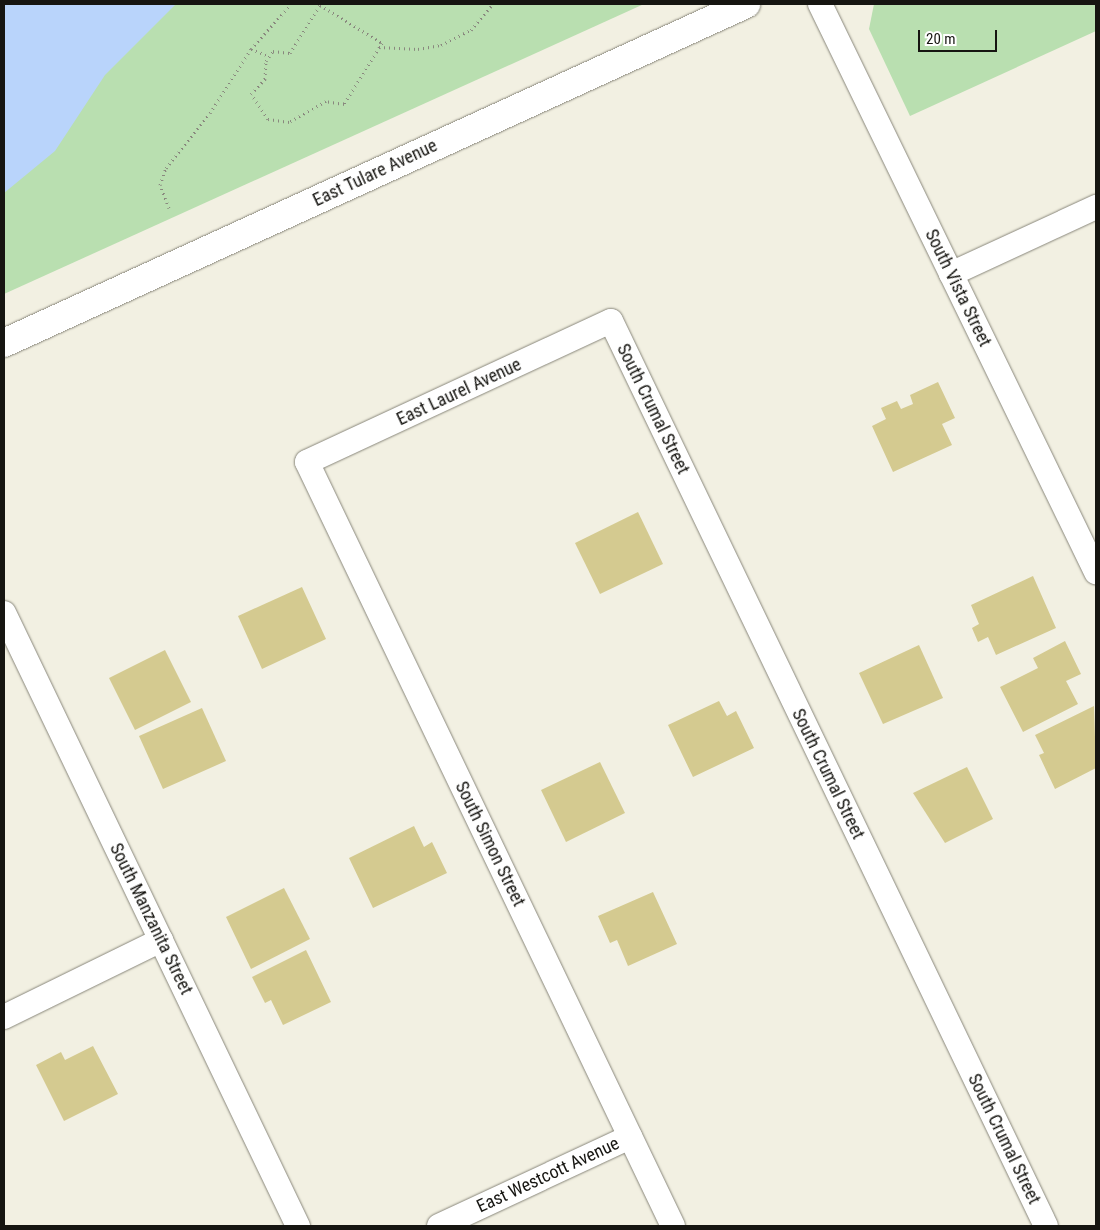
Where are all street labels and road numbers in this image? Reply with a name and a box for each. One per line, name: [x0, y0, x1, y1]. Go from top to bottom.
street label: East Tulare Avenue: [309, 135, 441, 211]
street label: South Vista Street: [920, 226, 996, 350]
street label: South Crumal Street: [612, 340, 694, 478]
street label: East Laurel Avenue: [393, 354, 525, 430]
street label: South Crumal Street: [787, 705, 869, 843]
street label: South Simon Street: [450, 778, 530, 910]
street label: South Manzanita Street: [105, 840, 197, 998]
street label: South Crumal Street: [963, 1070, 1045, 1208]
street label: East Westcott Avenue: [473, 1133, 623, 1217]

